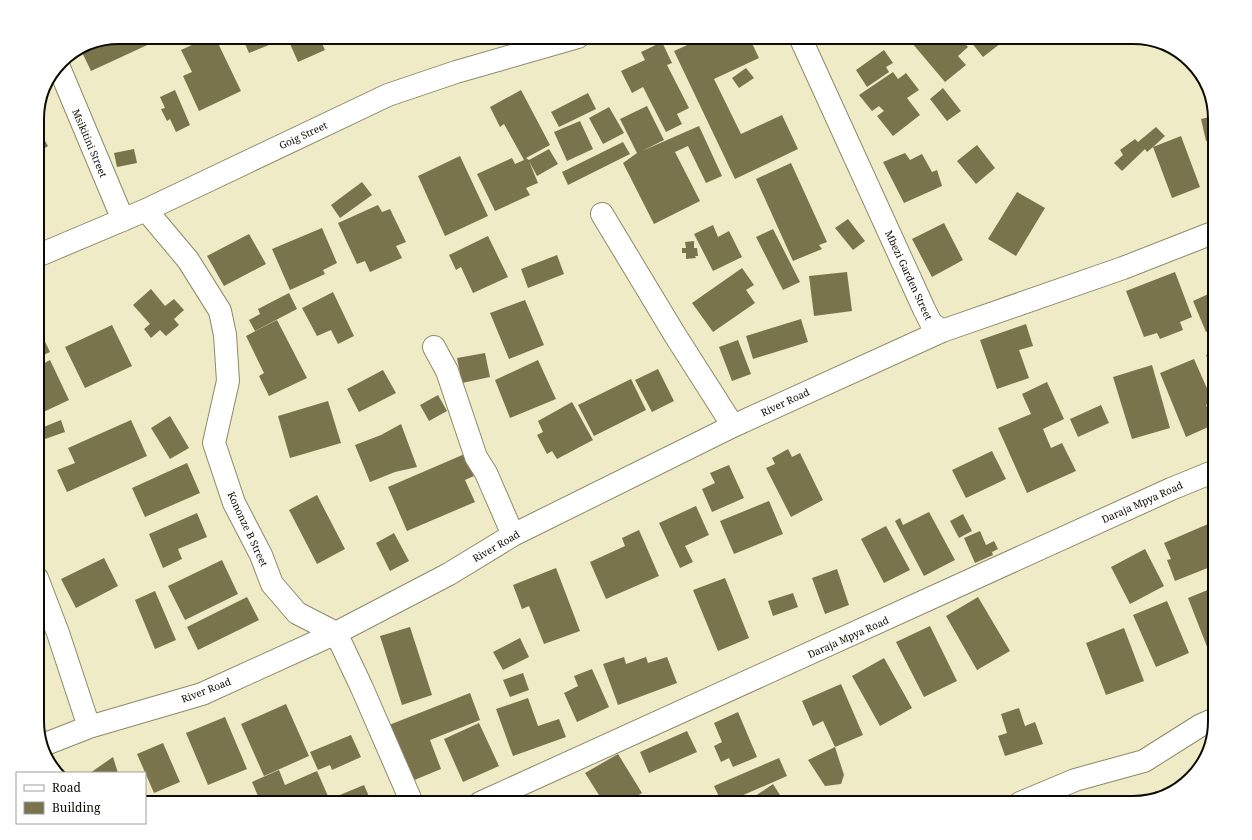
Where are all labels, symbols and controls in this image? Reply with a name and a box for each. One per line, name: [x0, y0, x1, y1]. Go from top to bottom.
street label: Msikitini Street: [69, 107, 111, 180]
street label: Goig Street: [276, 117, 330, 152]
street label: Mbezi Garden Street: [882, 228, 936, 323]
street label: River Road: [758, 385, 812, 419]
street label: Daraja Mpya Road: [1099, 478, 1185, 526]
street label: Kononze B Street: [224, 489, 272, 569]
street label: River Road: [470, 527, 522, 565]
street label: Daraja Mpya Road: [805, 613, 891, 661]
street label: River Road: [179, 674, 233, 706]
legend: [16, 772, 146, 824]
text: Road: [52, 779, 82, 796]
text: Building: [52, 799, 101, 816]

